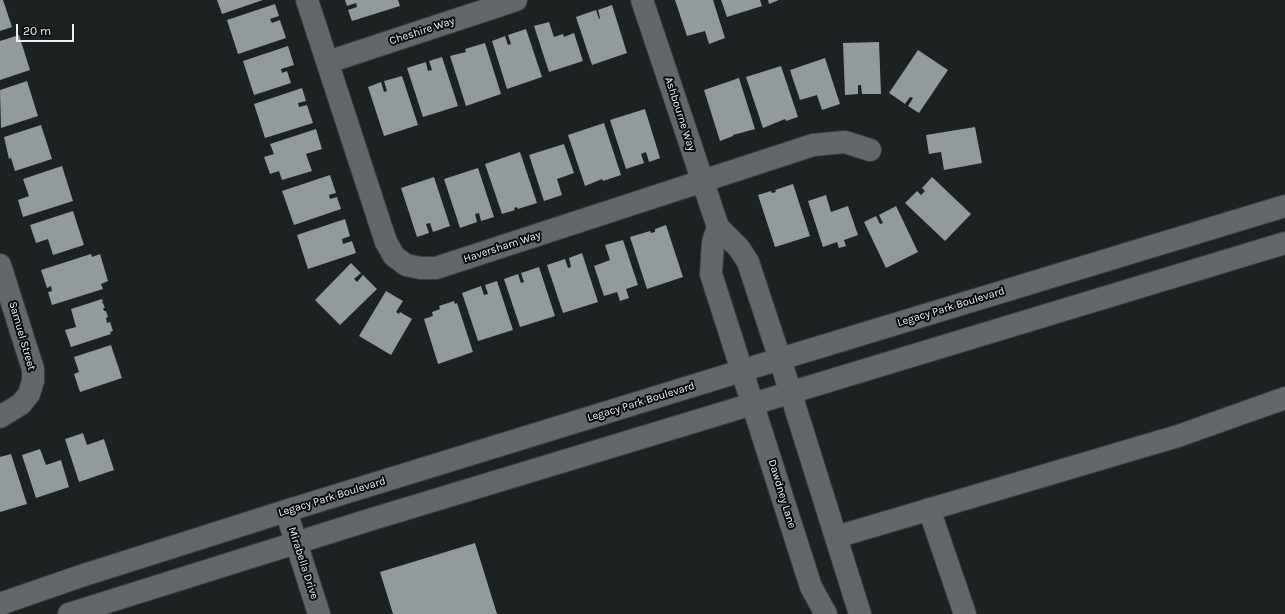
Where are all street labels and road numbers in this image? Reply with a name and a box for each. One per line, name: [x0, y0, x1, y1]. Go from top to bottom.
street label: Cheshire Way: [388, 14, 456, 48]
street label: Ashbourne Way: [662, 75, 698, 153]
street label: Haversham Way: [462, 228, 542, 266]
street label: Legacy Park Boulevard: [896, 284, 1006, 330]
street label: Samuel Street: [6, 300, 38, 372]
street label: Legacy Park Boulevard: [586, 379, 696, 425]
street label: Dawdney Lane: [765, 458, 799, 530]
street label: Legacy Park Boulevard: [277, 474, 387, 520]
street label: Mirabella Drive: [285, 525, 321, 601]

